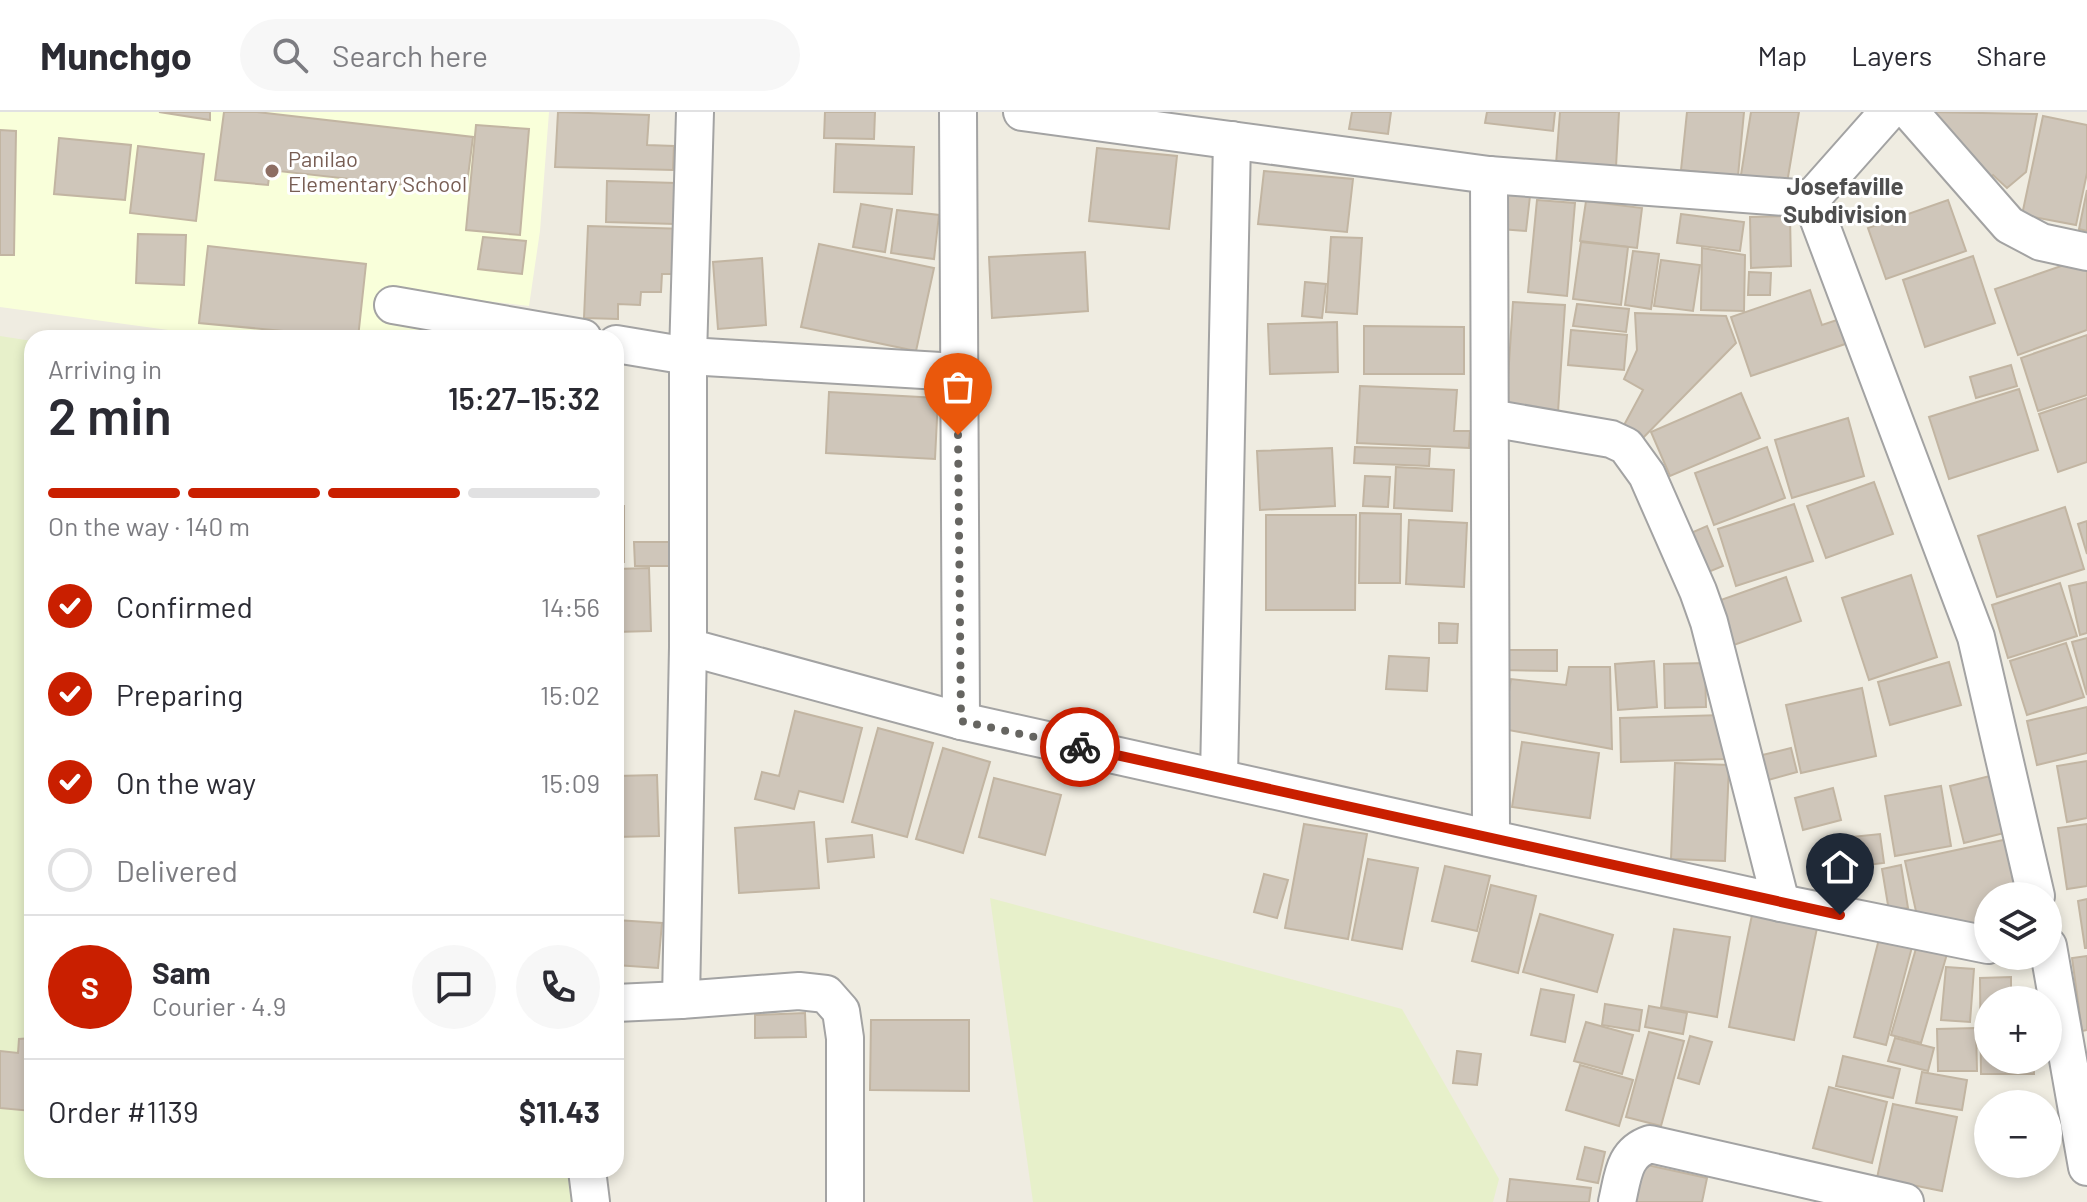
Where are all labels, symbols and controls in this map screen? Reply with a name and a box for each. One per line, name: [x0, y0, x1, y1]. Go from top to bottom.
search box: [240, 19, 800, 91]
text: Munchgo: [40, 32, 192, 78]
icon: search: [268, 33, 312, 77]
text: Search here: [332, 37, 488, 73]
text: Map: [1757, 38, 1807, 72]
text: Layers: [1851, 38, 1932, 72]
text: Share: [1976, 38, 2047, 72]
place label: Panilao Elementary School: [288, 145, 467, 196]
marker: Panilao Elementary School: [263, 162, 281, 180]
district label: Josefaville Subdivision: [1783, 171, 1907, 228]
text: Arriving in: [48, 353, 162, 384]
pin: [924, 353, 992, 435]
icon: bag: [936, 365, 980, 409]
text: 15:27–15:32: [448, 380, 600, 416]
text: 2 min: [48, 383, 172, 445]
text: On the way · 140 m: [48, 510, 250, 541]
icon: check: [48, 584, 92, 628]
text: Confirmed: [116, 588, 253, 624]
text: 14:56: [541, 591, 600, 622]
icon: check: [48, 672, 92, 716]
text: Preparing: [116, 676, 243, 712]
text: 15:02: [540, 679, 600, 710]
courier: [1040, 707, 1120, 787]
icon: bike: [1058, 725, 1102, 769]
icon: check: [48, 760, 92, 804]
text: On the way: [116, 764, 256, 800]
text: 15:09: [540, 767, 600, 798]
pin: [1806, 833, 1874, 915]
icon: home: [1818, 845, 1862, 889]
text: Delivered: [116, 852, 238, 888]
map controls: [1974, 882, 2062, 1178]
button: layers: [1974, 882, 2062, 970]
button: chat: [412, 945, 496, 1029]
button: phone: [516, 945, 600, 1029]
text: Sam: [152, 954, 211, 990]
text: S: [81, 969, 99, 1005]
button: +: [1974, 986, 2062, 1074]
text: Courier · 4.9: [152, 990, 286, 1021]
button: −: [1974, 1090, 2062, 1178]
text: Order #1139: [48, 1093, 199, 1129]
text: $11.43: [519, 1093, 600, 1129]

